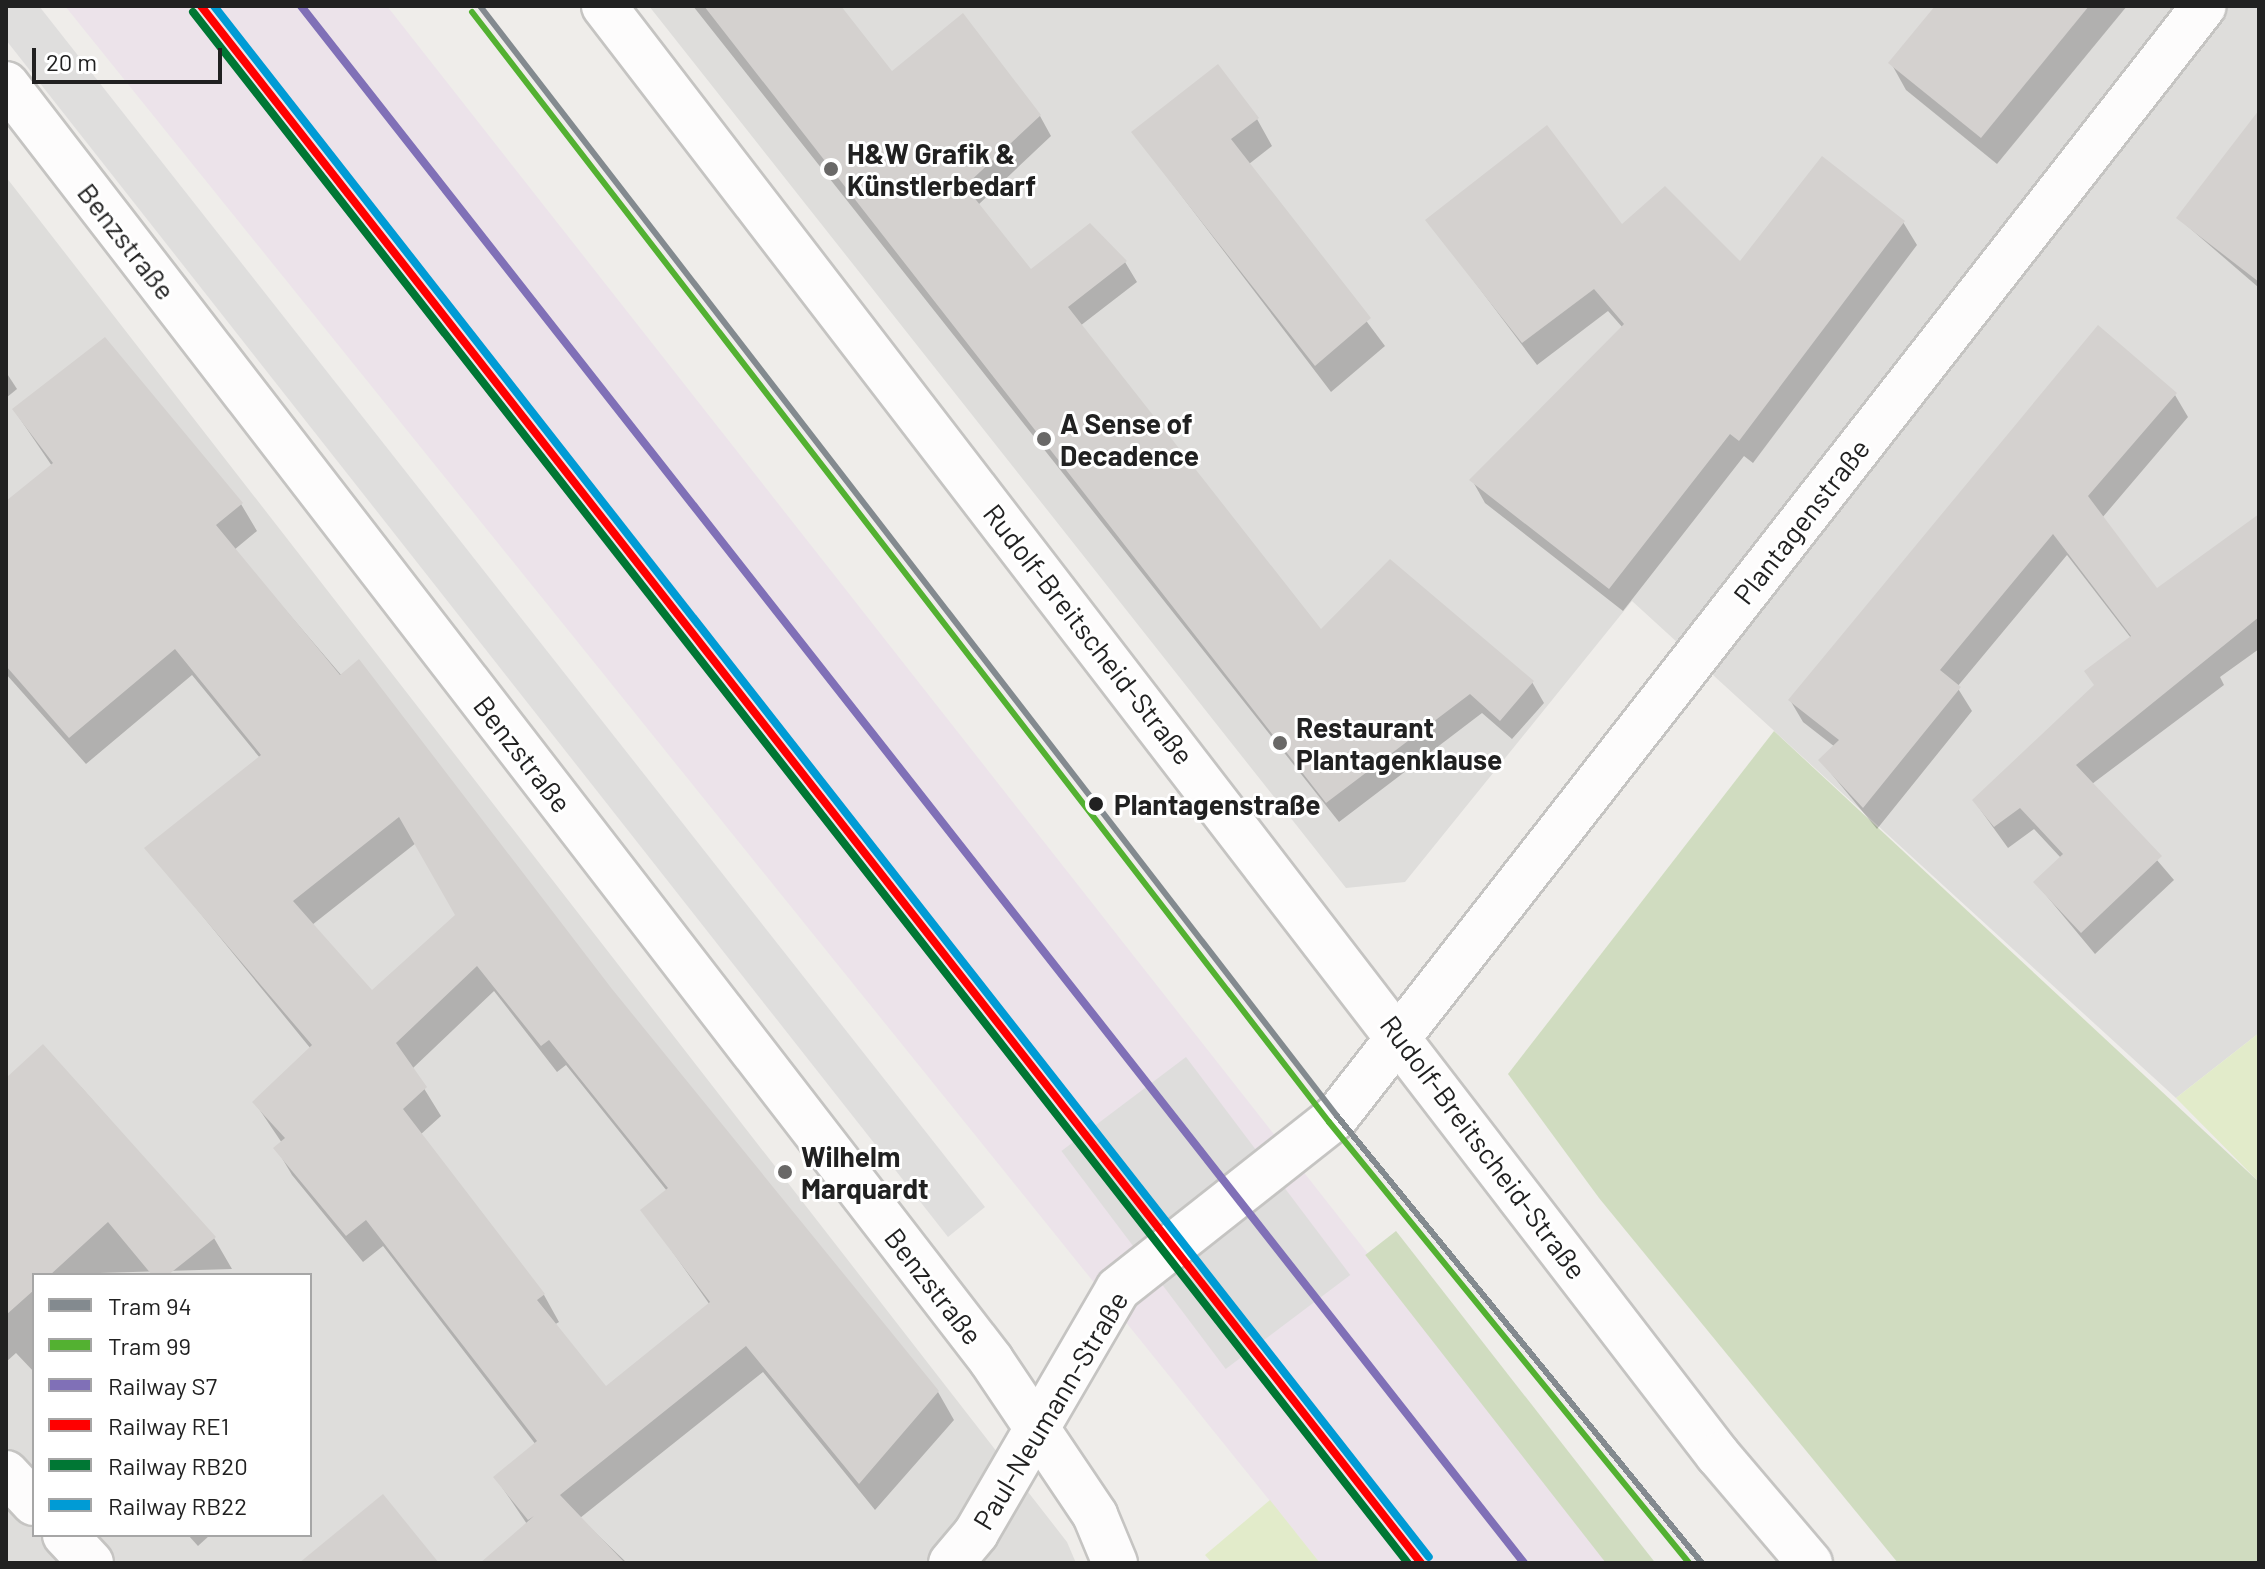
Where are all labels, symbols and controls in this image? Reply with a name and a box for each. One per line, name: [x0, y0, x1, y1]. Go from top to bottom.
scale bar: [36, 32, 226, 82]
text: 20 m: [46, 47, 97, 76]
place label: H&W Grafik & Künstlerbedarf: [847, 136, 1036, 202]
marker: H&W Grafik & Künstlerbedarf: [822, 160, 840, 178]
street label: Benzstraße: [71, 176, 183, 306]
place label: A Sense of Decadence: [1060, 406, 1199, 472]
marker: A Sense of Decadence: [1035, 430, 1053, 448]
street label: Plantagenstraße: [1726, 432, 1876, 610]
street label: Rudolf-Breitscheid-Straße: [977, 497, 1201, 771]
street label: Benzstraße: [467, 689, 579, 819]
place label: Restaurant Plantagenklause: [1296, 710, 1502, 776]
marker: Restaurant Plantagenklause: [1271, 734, 1289, 752]
place label: Plantagenstraße: [1114, 787, 1321, 821]
marker: Plantagenstraße: [1085, 793, 1107, 815]
street label: Rudolf-Breitscheid-Straße: [1374, 1009, 1594, 1285]
place label: Wilhelm Marquardt: [801, 1139, 929, 1205]
marker: Wilhelm Marquardt: [776, 1163, 794, 1181]
street label: Benzstraße: [878, 1221, 990, 1351]
legend: [32, 1273, 312, 1537]
street label: Paul-Neumann-Straße: [966, 1285, 1134, 1535]
text: Tram 94: [108, 1291, 192, 1320]
text: Tram 99: [108, 1331, 191, 1360]
text: Railway S7: [108, 1371, 217, 1400]
text: Railway RE1: [108, 1411, 229, 1440]
text: Railway RB20: [108, 1451, 248, 1480]
text: Railway RB22: [108, 1491, 247, 1520]

